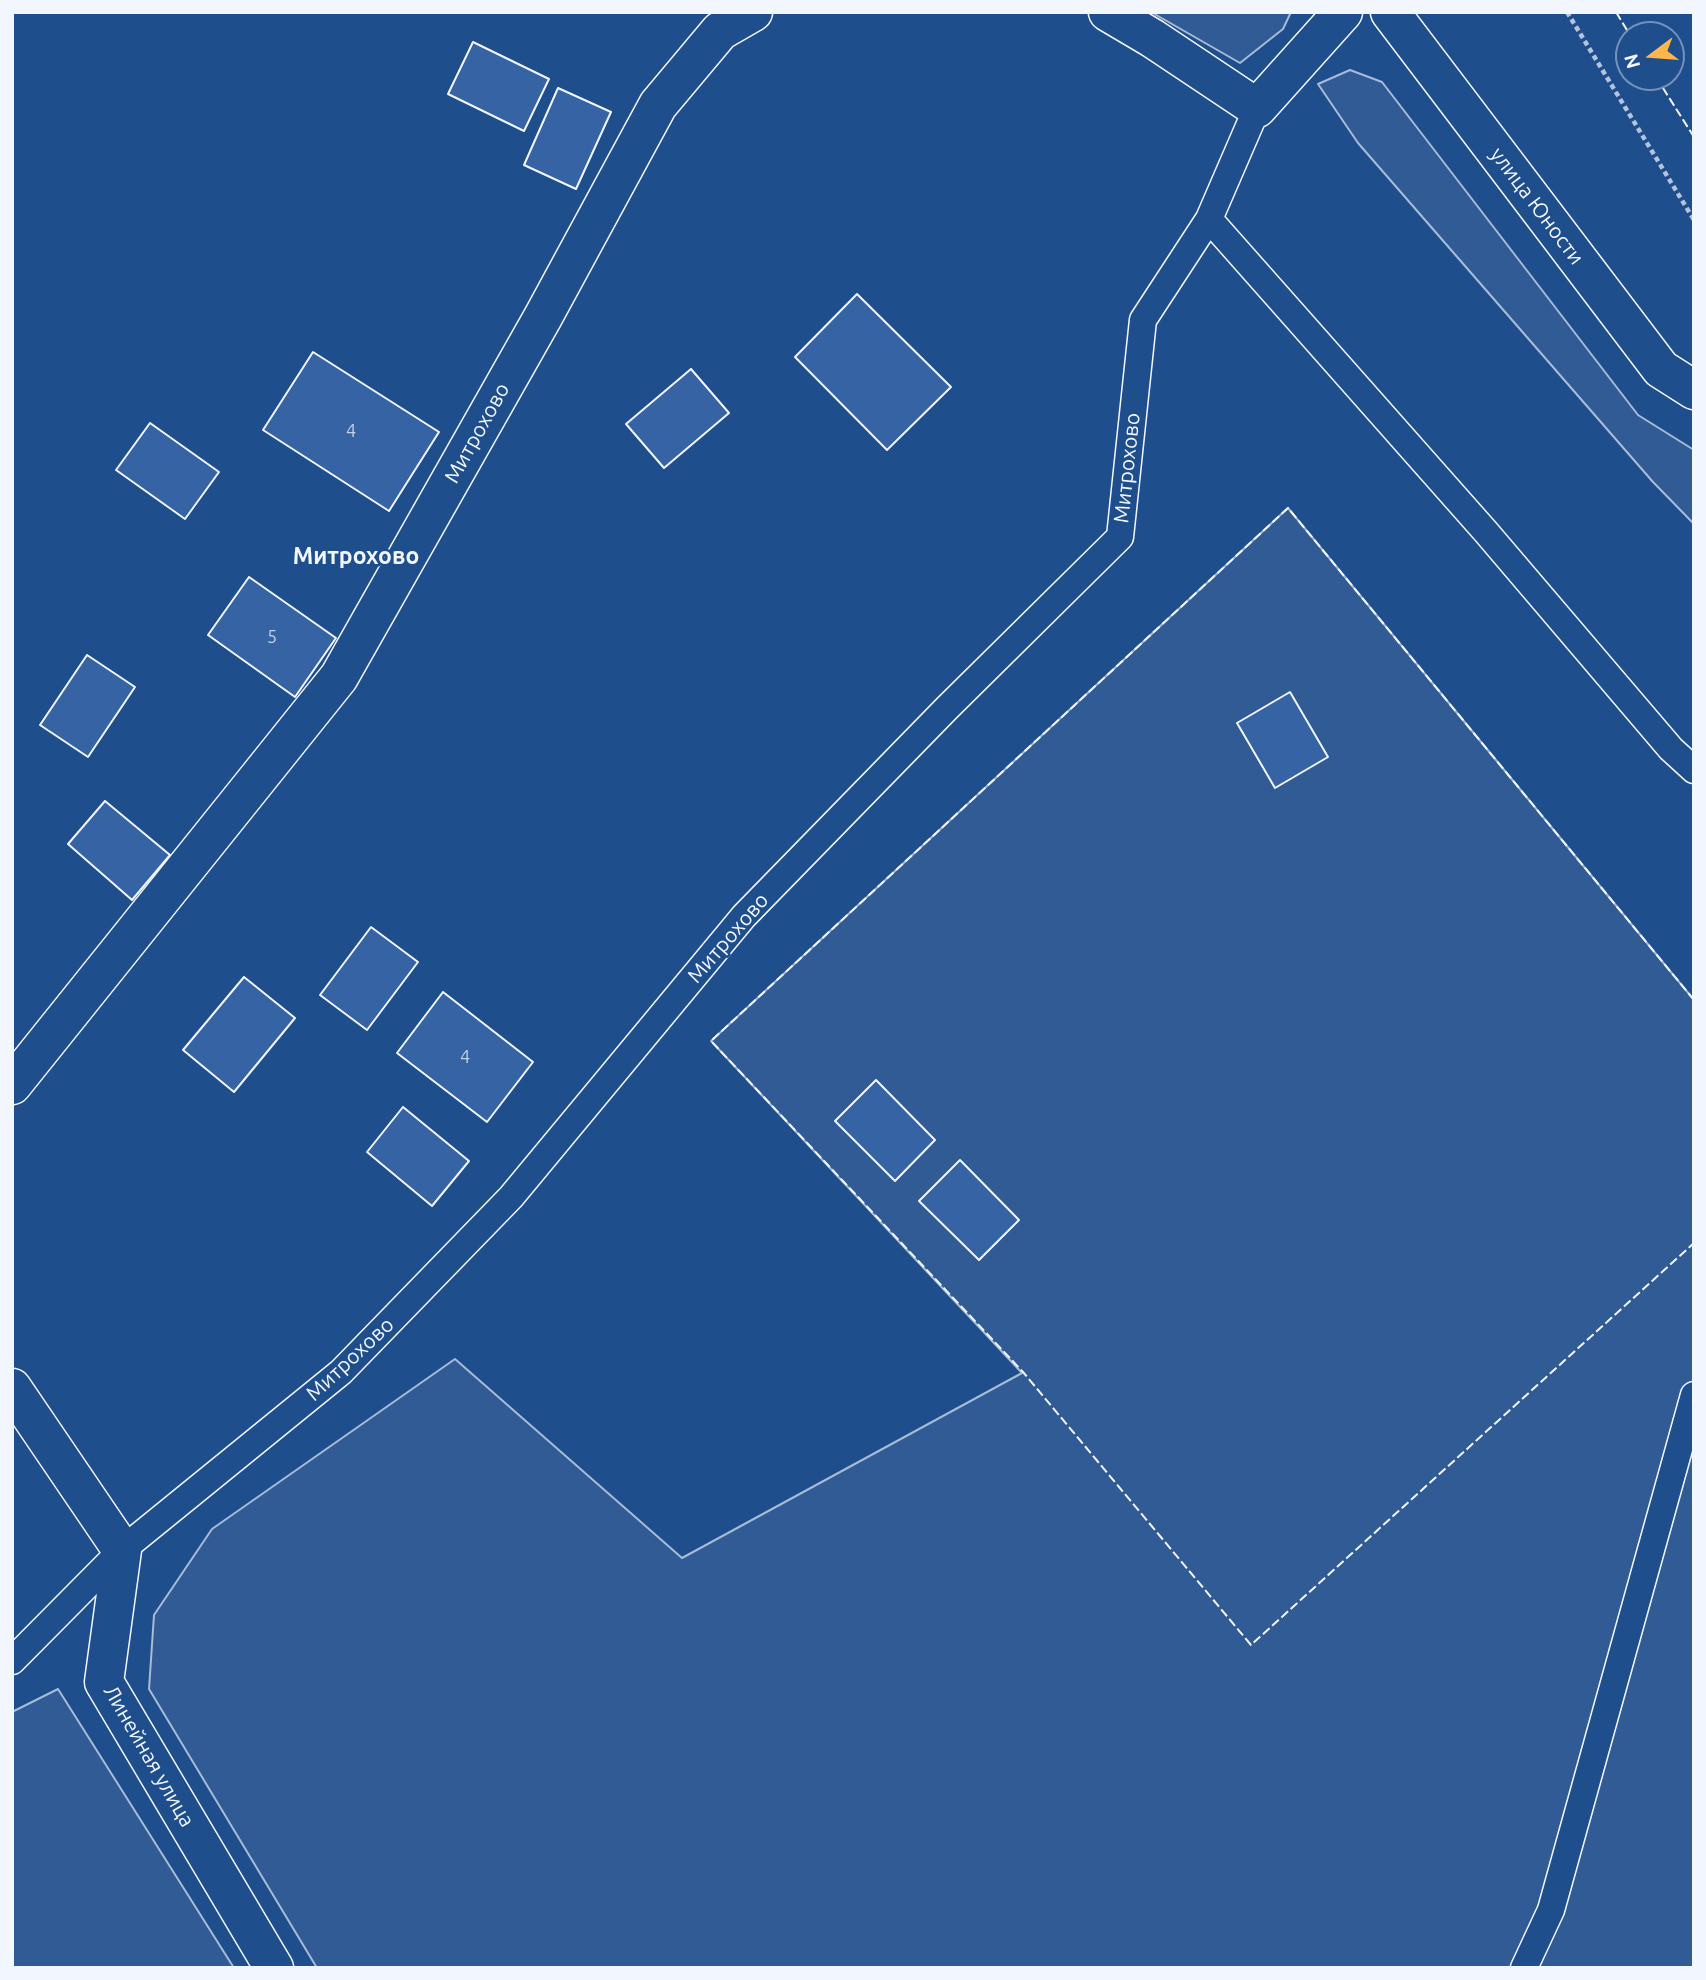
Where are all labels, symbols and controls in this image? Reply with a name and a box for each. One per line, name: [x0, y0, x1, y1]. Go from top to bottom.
north arrow: [1615, 21, 1685, 91]
text: N: [1619, 51, 1644, 71]
street label: улица Юности: [1485, 142, 1589, 270]
street label: Митрохово: [439, 378, 515, 488]
street label: Митрохово: [1109, 412, 1145, 524]
house number: 4: [346, 420, 356, 442]
district label: Митрохово: [293, 542, 419, 570]
house number: 5: [267, 626, 277, 648]
street label: Митрохово: [682, 888, 774, 988]
house number: 4: [460, 1046, 470, 1068]
street label: Митрохово: [301, 1312, 399, 1406]
street label: Линейная улица: [98, 1680, 200, 1832]

